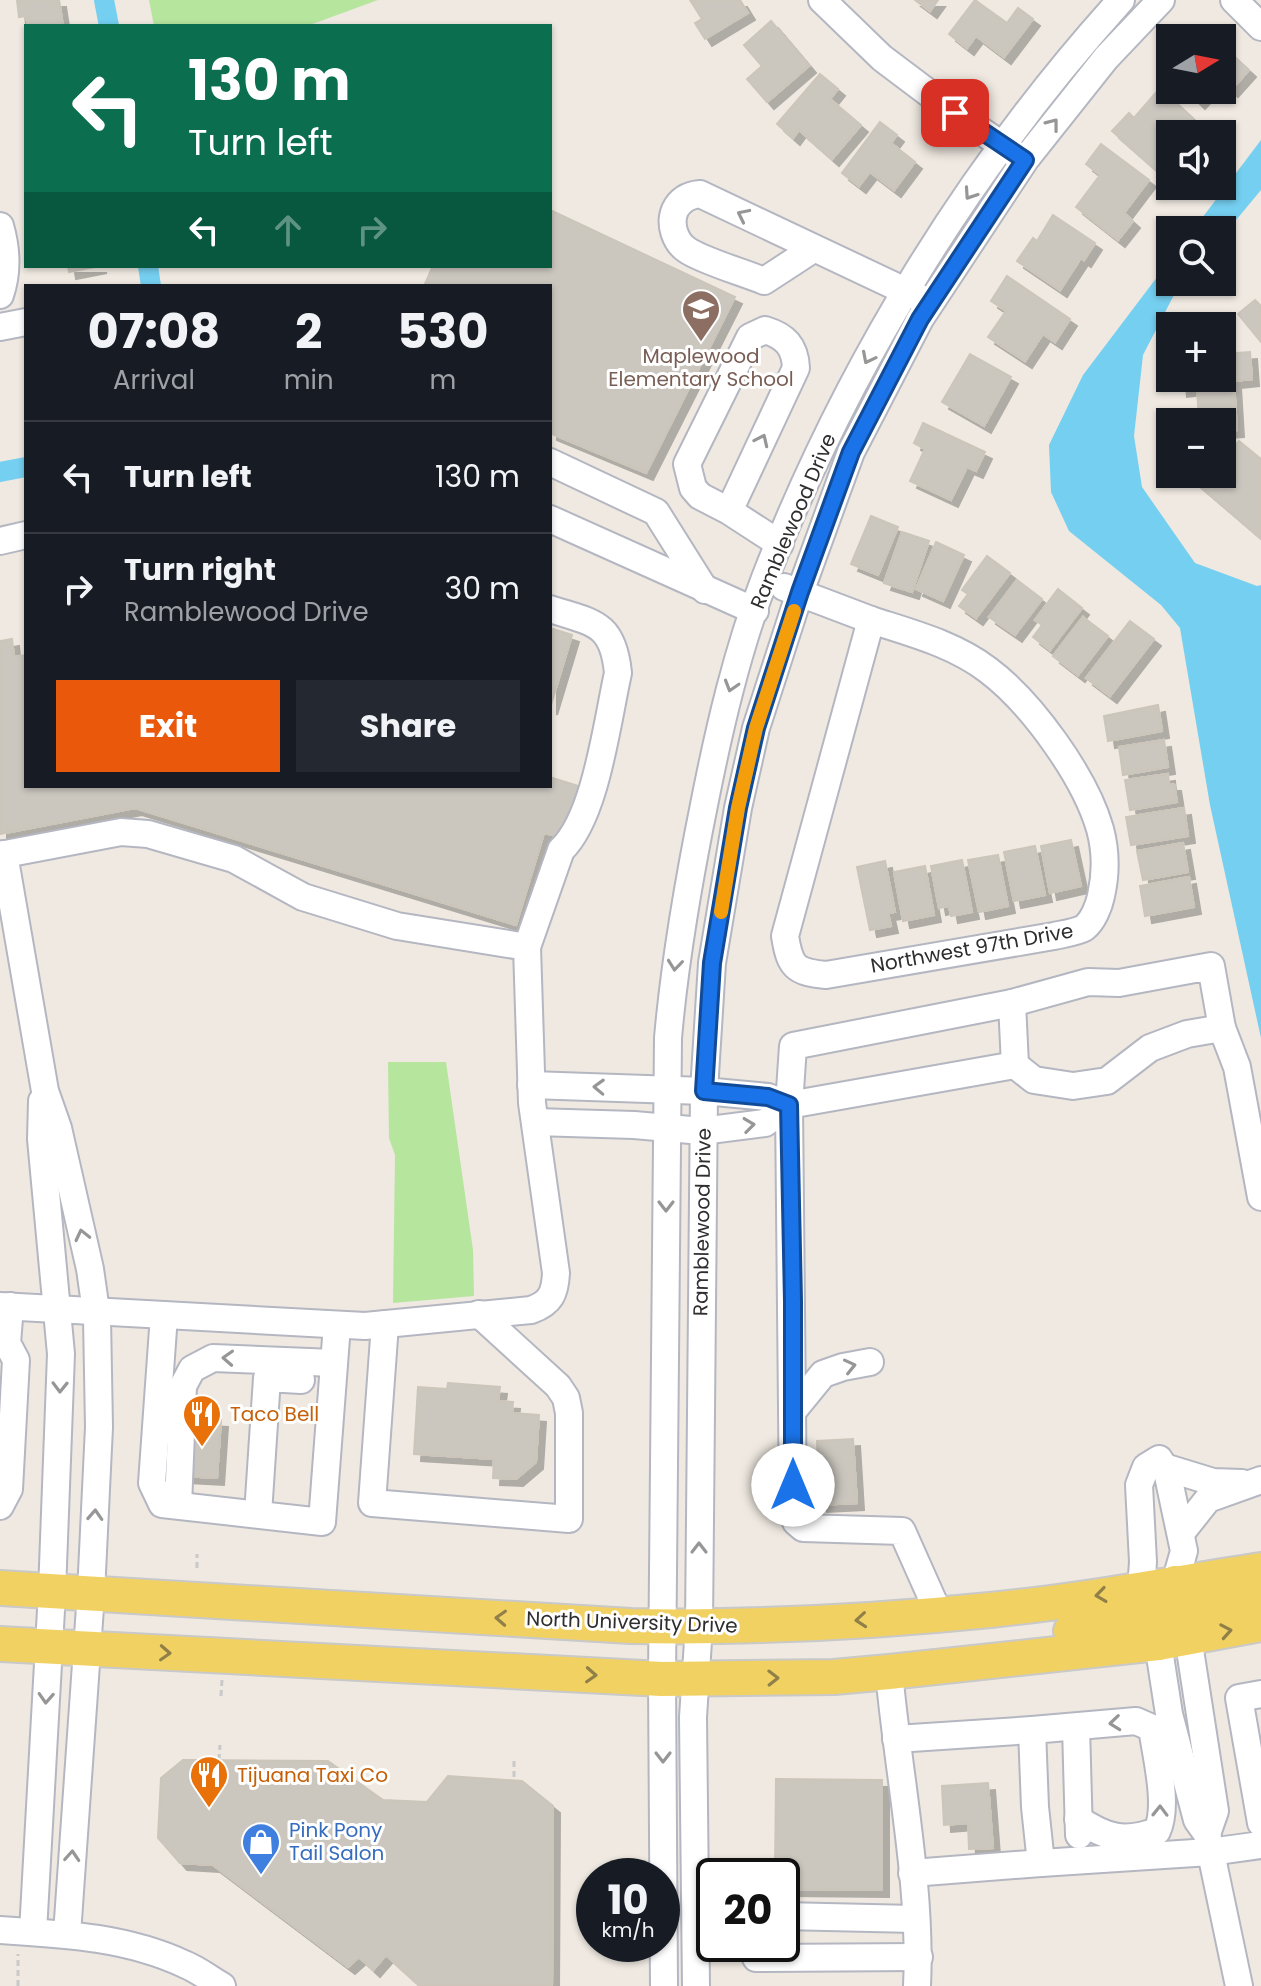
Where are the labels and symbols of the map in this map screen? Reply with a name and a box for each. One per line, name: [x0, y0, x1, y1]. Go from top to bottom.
north arrow: [1156, 24, 1236, 104]
pin: [921, 79, 989, 147]
one-way arrow: [1044, 118, 1058, 133]
one-way arrow: [965, 185, 980, 200]
one-way arrow: [736, 209, 751, 225]
school or university icon: Maplewood Elementary School: [680, 288, 722, 343]
place label: Maplewood Elementary School: [608, 342, 794, 393]
one-way arrow: [862, 350, 877, 364]
street label: Ramblewood Drive: [743, 429, 843, 613]
one-way arrow: [752, 434, 768, 448]
one-way arrow: [724, 678, 740, 692]
street label: Northwest 97th Drive: [868, 916, 1076, 980]
one-way arrow: [666, 959, 683, 972]
one-way arrow: [592, 1079, 605, 1096]
one-way arrow: [742, 1117, 755, 1134]
street label: Ramblewood Drive: [686, 1128, 718, 1316]
one-way arrow: [657, 1200, 675, 1213]
one-way arrow: [74, 1228, 91, 1242]
one-way arrow: [221, 1350, 234, 1367]
one-way arrow: [842, 1358, 856, 1375]
one-way arrow: [51, 1381, 69, 1394]
restaurant icon: Taco Bell: [181, 1393, 223, 1448]
place label: Taco Bell: [230, 1400, 319, 1428]
position arrow: [751, 1443, 835, 1527]
one-way arrow: [86, 1508, 103, 1521]
one-way arrow: [690, 1541, 707, 1554]
one-way arrow: [1094, 1586, 1108, 1603]
street label: North University Drive: [526, 1604, 738, 1640]
one-way arrow: [494, 1610, 507, 1627]
one-way arrow: [854, 1612, 867, 1629]
one-way arrow: [1219, 1623, 1233, 1640]
one-way arrow: [159, 1644, 172, 1661]
one-way arrow: [585, 1667, 598, 1684]
one-way arrow: [767, 1669, 780, 1687]
one-way arrow: [37, 1692, 54, 1705]
one-way arrow: [1108, 1714, 1121, 1731]
one-way arrow: [654, 1751, 672, 1764]
restaurant icon: Tijuana Taxi Co: [188, 1754, 230, 1809]
place label: Tijuana Taxi Co: [237, 1761, 388, 1789]
one-way arrow: [1152, 1804, 1169, 1816]
place label: Pink Pony Tail Salon: [289, 1816, 384, 1867]
shop icon: Pink Pony Tail Salon: [240, 1821, 282, 1876]
one-way arrow: [63, 1849, 80, 1862]
speed limit sign: 20: [696, 1858, 800, 1962]

